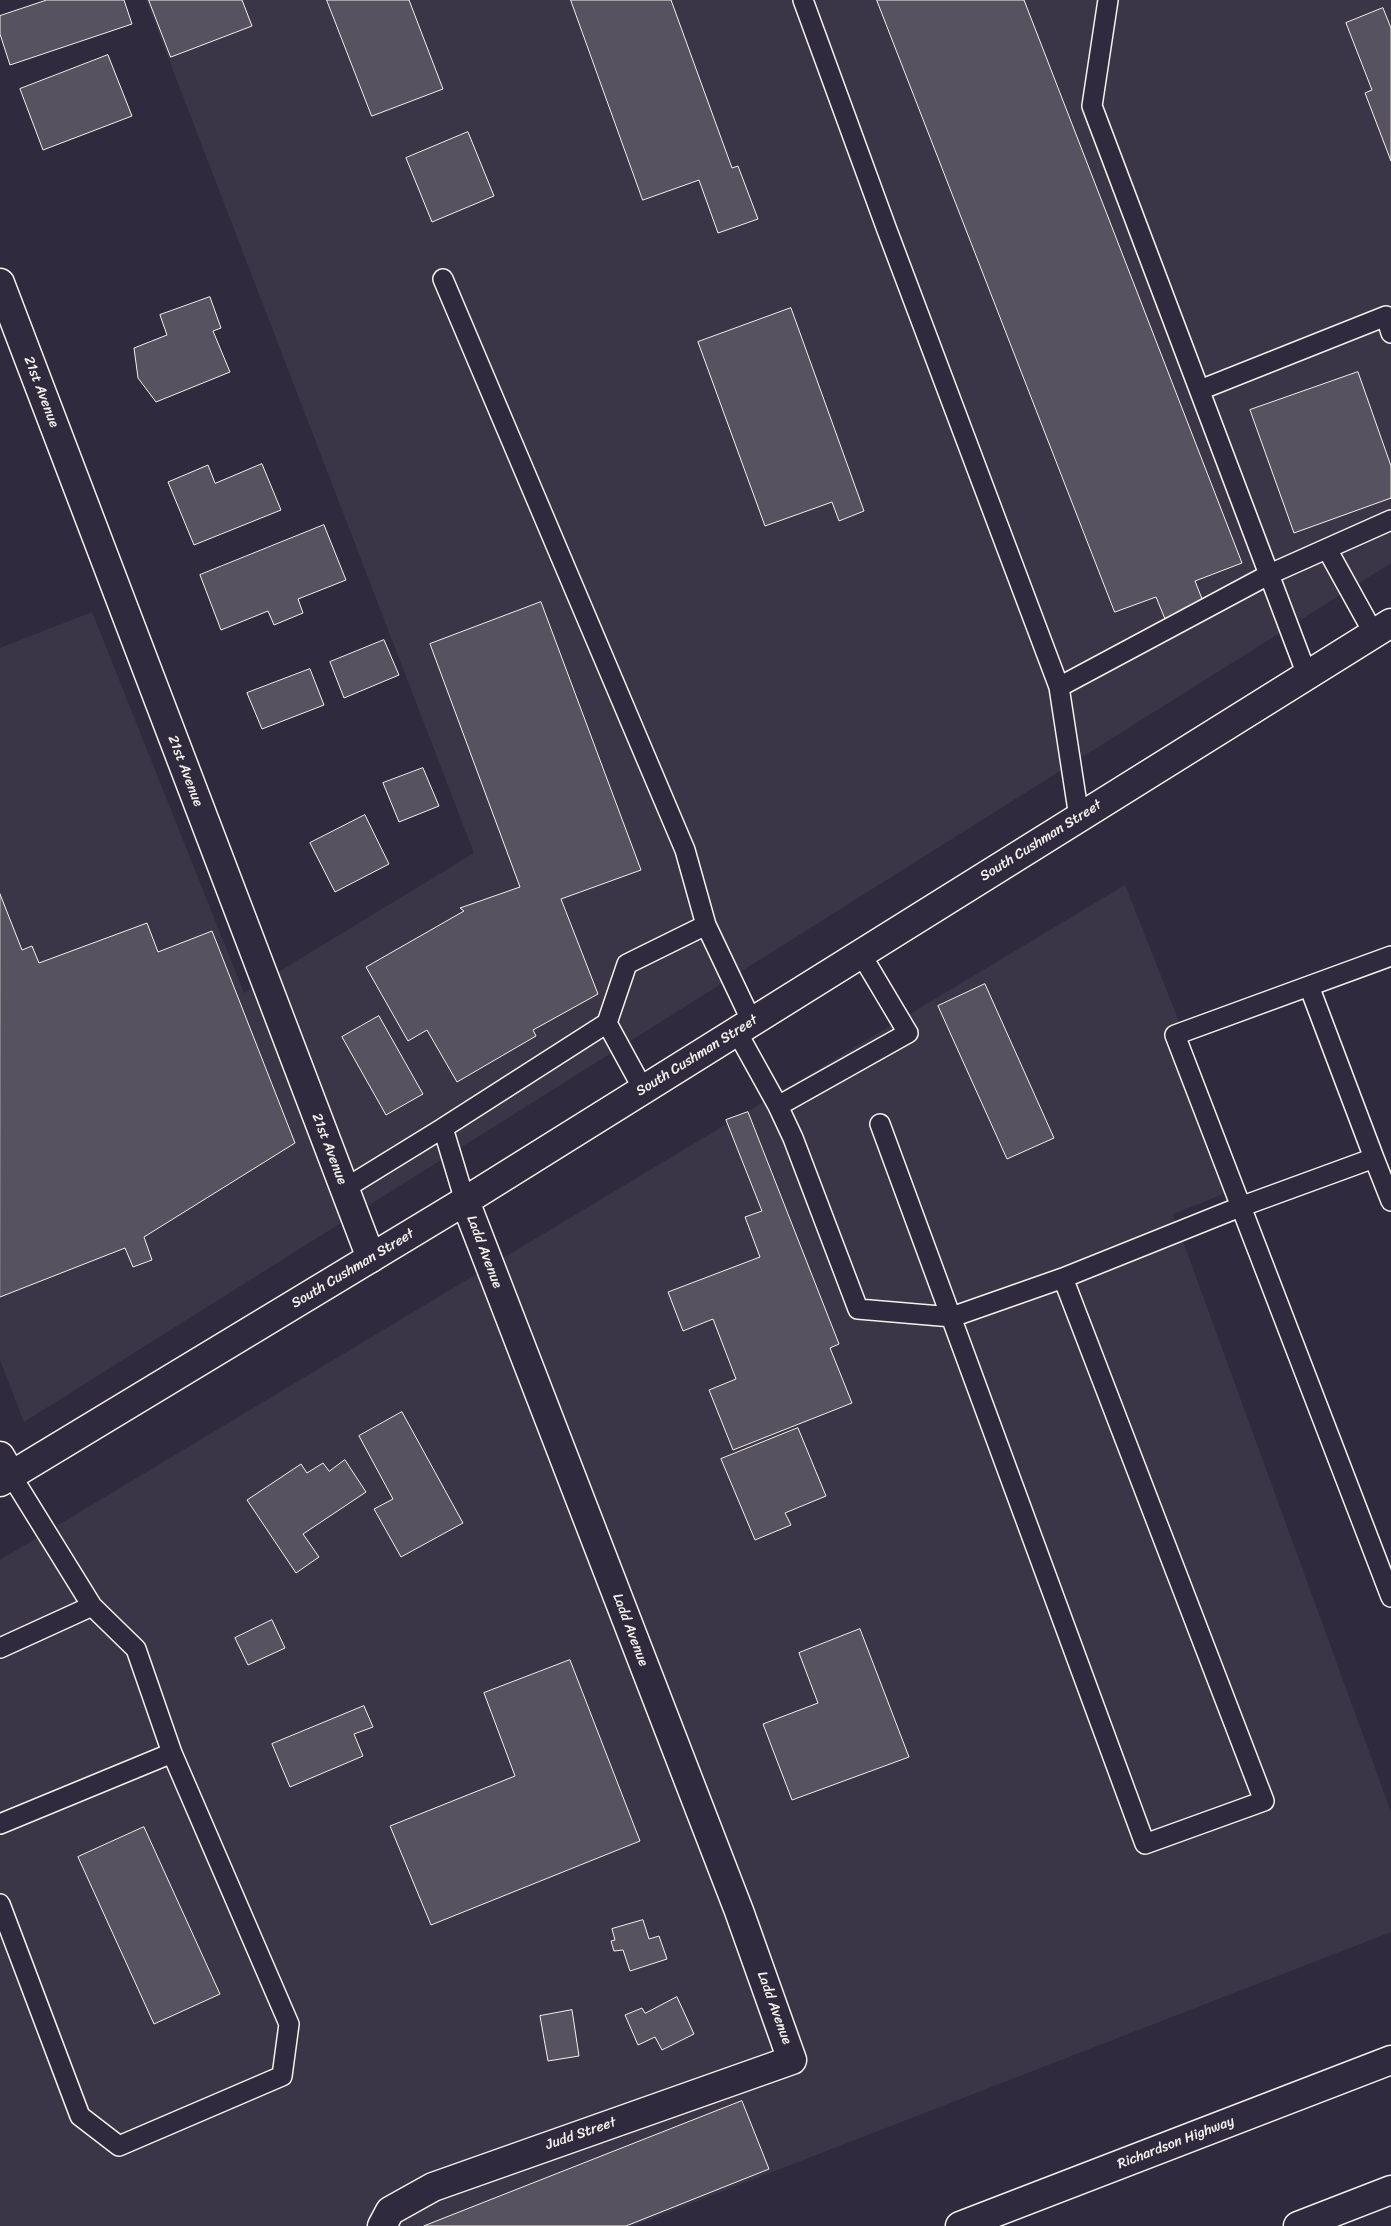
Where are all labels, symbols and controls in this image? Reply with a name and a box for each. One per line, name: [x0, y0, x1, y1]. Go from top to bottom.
street label: 21st Avenue: [20, 354, 62, 430]
street label: 21st Avenue: [164, 733, 206, 809]
street label: South Cushman Street: [977, 797, 1105, 885]
street label: South Cushman Street: [633, 1012, 761, 1100]
street label: 21st Avenue: [308, 1111, 350, 1187]
street label: Ladd Avenue: [462, 1213, 506, 1291]
street label: South Cushman Street: [289, 1226, 417, 1312]
street label: Ladd Avenue: [608, 1591, 652, 1669]
street label: Ladd Avenue: [753, 1969, 795, 2047]
street label: Richardson Highway: [1115, 2113, 1237, 2173]
street label: Judd Street: [544, 2114, 618, 2154]

